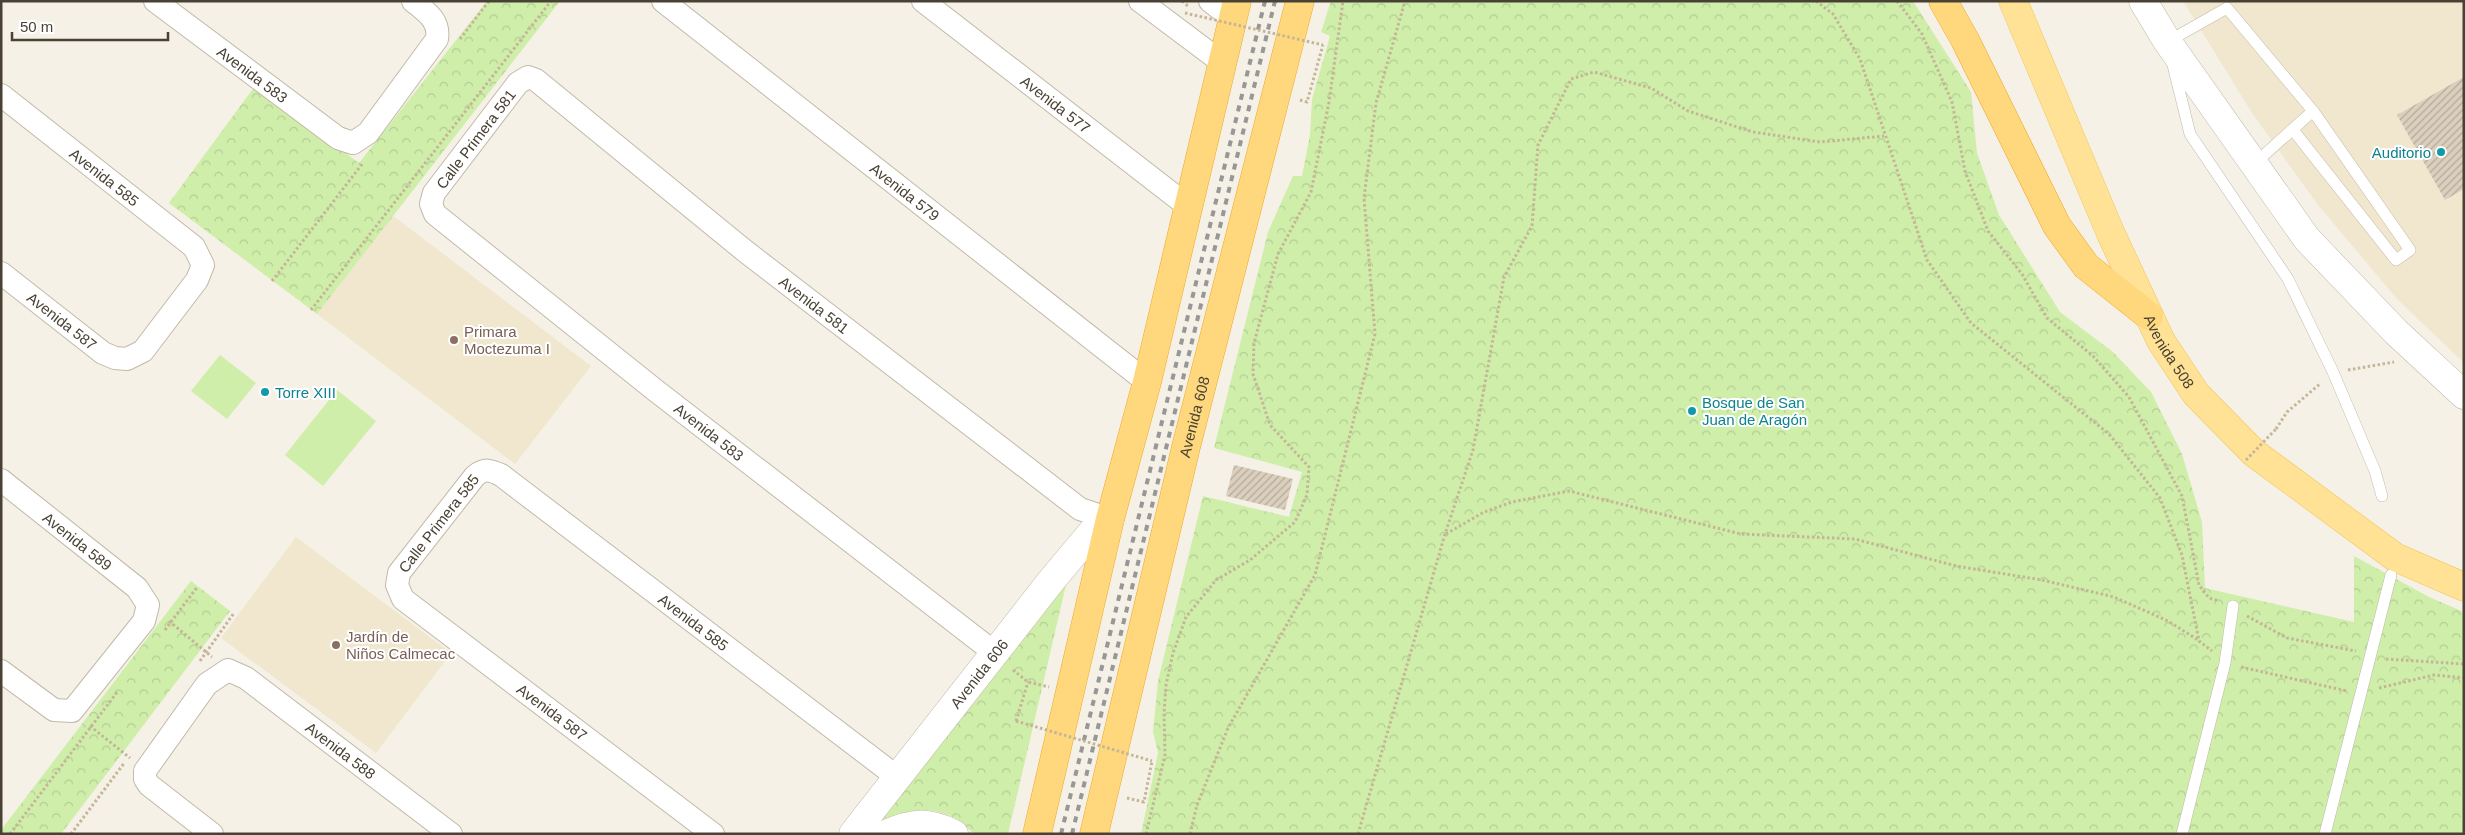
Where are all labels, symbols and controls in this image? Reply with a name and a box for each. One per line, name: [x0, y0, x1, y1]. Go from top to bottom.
scale bar: [12, 10, 169, 42]
text: 50 m: [20, 18, 53, 35]
street label: Avenida 583: [214, 42, 291, 106]
street label: Avenida 577: [1018, 72, 1094, 136]
street label: Calle Primera 581: [432, 86, 519, 192]
street label: Avenida 585: [67, 144, 143, 209]
place label: Auditorio: [2372, 144, 2431, 161]
marker: Auditorio: [2435, 146, 2447, 158]
street label: Avenida 579: [867, 159, 943, 224]
street label: Avenida 581: [776, 272, 853, 337]
street label: Avenida 587: [24, 289, 100, 353]
street label: Avenida 508: [2141, 312, 2198, 391]
place label: Primara Moctezuma I: [464, 323, 550, 357]
marker: Primara Moctezuma I: [448, 334, 460, 346]
street label: Avenida 608: [1175, 374, 1212, 459]
place label: Torre XIII: [275, 384, 336, 401]
marker: Torre XIII: [259, 386, 271, 398]
place label: Bosque de San Juan de Aragón: [1702, 394, 1807, 428]
street label: Avenida 583: [671, 400, 747, 464]
marker: Bosque de San Juan de Aragón: [1686, 405, 1698, 417]
street label: Calle Primera 585: [394, 470, 482, 575]
street label: Avenida 589: [40, 508, 116, 573]
street label: Avenida 585: [655, 590, 732, 654]
place label: Jardín de Niños Calmecac: [346, 628, 456, 662]
street label: Avenida 606: [946, 635, 1011, 711]
marker: Jardín de Niños Calmecac: [330, 639, 342, 651]
street label: Avenida 587: [514, 680, 590, 744]
street label: Avenida 588: [303, 718, 379, 782]

